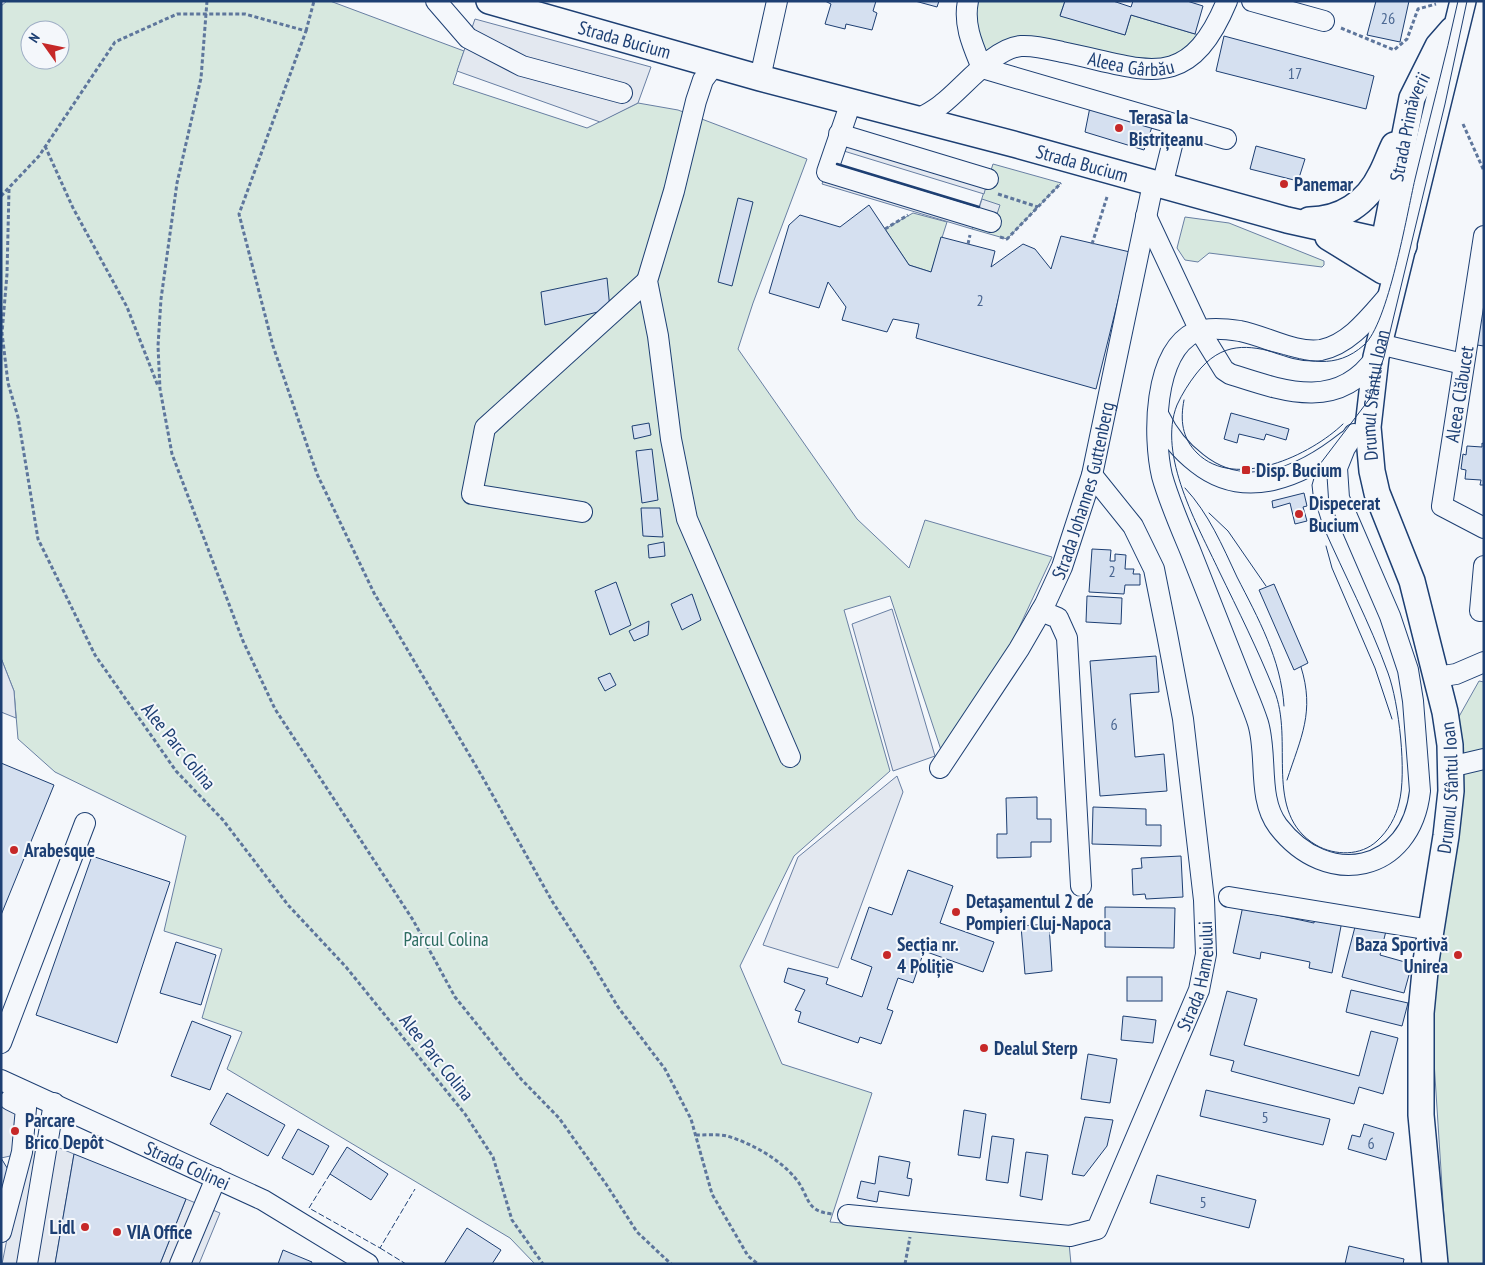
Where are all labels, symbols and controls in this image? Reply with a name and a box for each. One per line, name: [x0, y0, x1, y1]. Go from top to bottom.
house number: 26: [1381, 8, 1395, 28]
street label: Strada Bucium: [576, 15, 674, 64]
north arrow: [20, 20, 70, 70]
text: N: [24, 30, 44, 46]
street label: Aleea Gârbău: [1086, 46, 1177, 81]
house number: 17: [1288, 63, 1302, 83]
street label: Strada Primăverii: [1384, 68, 1435, 184]
place label: Terasa la Bistrițeanu: [1129, 105, 1203, 152]
marker: Terasa la Bistrițeanu: [1113, 122, 1125, 134]
street label: Strada Bucium: [1033, 139, 1131, 187]
place label: Panemar: [1294, 172, 1354, 196]
marker: Panemar: [1278, 178, 1290, 190]
house number: 2: [976, 290, 984, 310]
street label: Drumul Sfântul Ioan: [1356, 327, 1394, 462]
street label: Aleea Clăbucet: [1440, 343, 1479, 444]
street label: Strada Johannes Guttenberg: [1046, 400, 1119, 583]
place label: Disp. Bucium: [1256, 458, 1342, 482]
marker: Disp. Bucium: [1240, 464, 1252, 476]
place label: Dispecerat Bucium: [1309, 491, 1381, 537]
marker: Dispecerat Bucium: [1293, 508, 1305, 520]
house number: 2: [1108, 561, 1116, 581]
street label: Alee Parc Colina: [137, 698, 221, 794]
house number: 6: [1110, 714, 1118, 734]
street label: Drumul Sfântul Ioan: [1431, 720, 1463, 855]
place label: Arabesque: [23, 838, 95, 862]
marker: Arabesque: [8, 844, 20, 856]
place label: Detașamentul 2 de Pompieri Cluj-Napoca: [966, 889, 1111, 935]
marker: Detașamentul 2 de Pompieri Cluj-Napoca: [950, 906, 962, 918]
street label: Strada Hameiului: [1171, 920, 1218, 1035]
park label: Parcul Colina: [403, 927, 489, 951]
place label: Secția nr. 4 Poliție: [897, 932, 959, 979]
place label: Baza Sportivă Unirea: [1355, 932, 1448, 978]
marker: Secția nr. 4 Poliție: [881, 949, 893, 961]
marker: Baza Sportivă Unirea: [1452, 949, 1464, 961]
street label: Alee Parc Colina: [395, 1009, 479, 1105]
place label: Dealul Sterp: [994, 1036, 1078, 1060]
marker: Dealul Sterp: [978, 1042, 990, 1054]
house number: 5: [1261, 1107, 1269, 1127]
place label: Parcare Brico Depôt: [25, 1108, 104, 1154]
marker: Parcare Brico Depôt: [9, 1125, 21, 1137]
house number: 6: [1367, 1133, 1375, 1153]
street label: Strada Colinei: [141, 1135, 234, 1195]
house number: 5: [1199, 1192, 1207, 1212]
place label: Lidl: [50, 1215, 75, 1239]
place label: VIA Office: [126, 1220, 192, 1244]
marker: Lidl: [79, 1221, 91, 1233]
marker: VIA Office: [111, 1226, 123, 1238]

